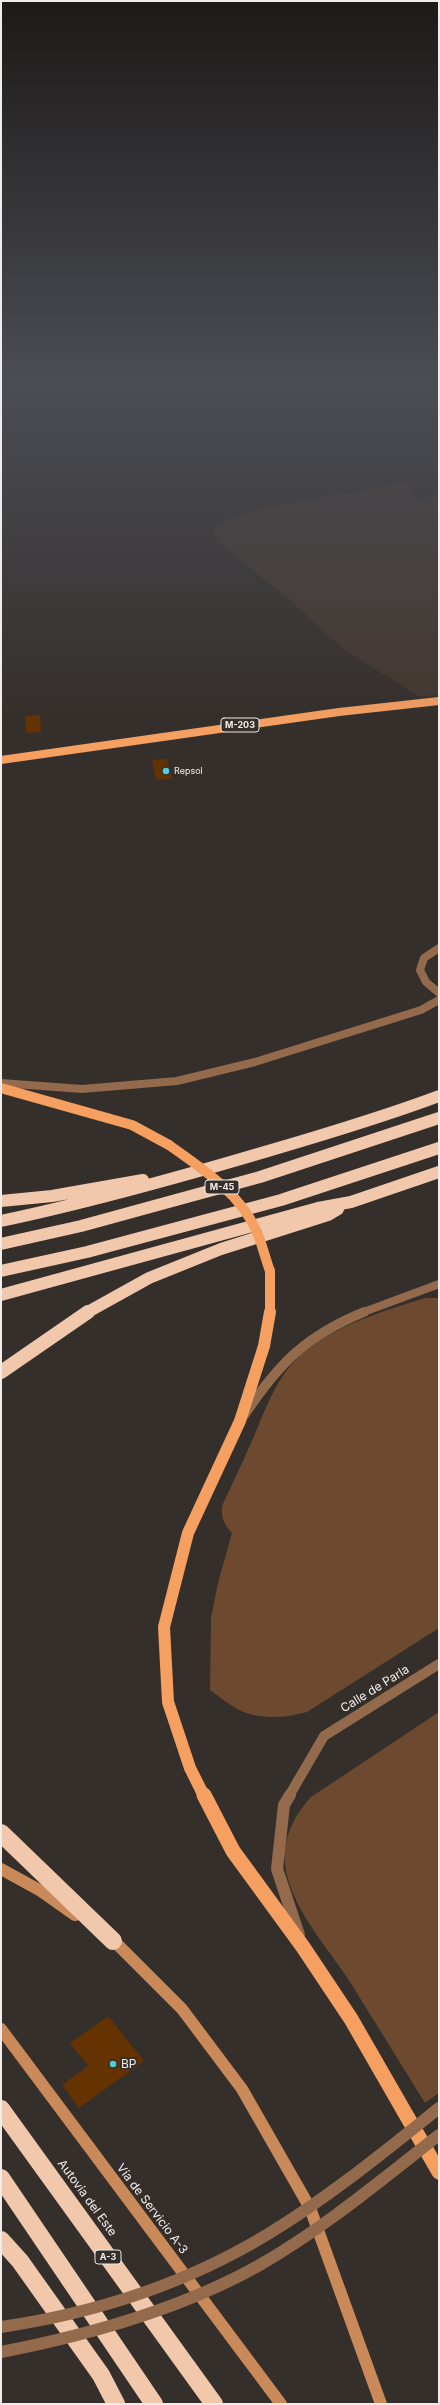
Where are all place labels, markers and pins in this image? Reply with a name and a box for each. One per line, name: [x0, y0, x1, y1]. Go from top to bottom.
marker: Repsol: [161, 766, 171, 776]
place label: Repsol: [174, 766, 203, 776]
place label: BP: [121, 2057, 137, 2071]
marker: BP: [108, 2059, 118, 2069]

